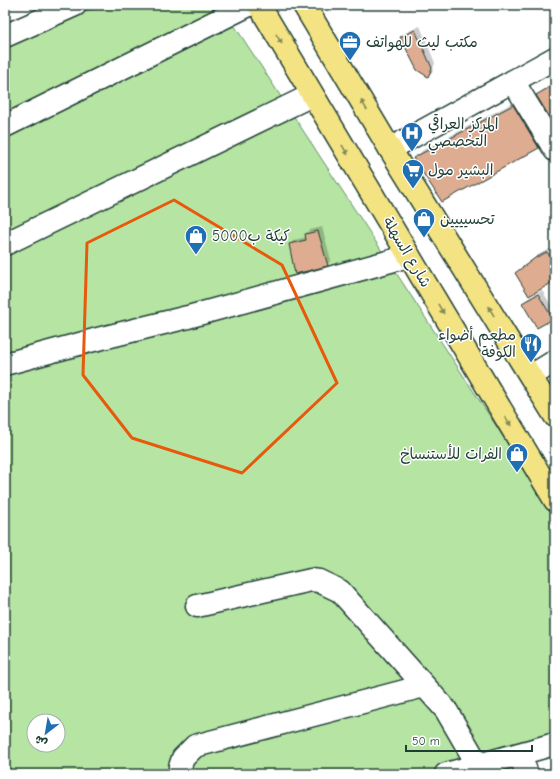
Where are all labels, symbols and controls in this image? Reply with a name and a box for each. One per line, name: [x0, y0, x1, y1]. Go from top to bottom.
office icon: مكتب ليث للهواتف: [337, 29, 363, 62]
one-way arrow: [275, 33, 282, 45]
place label: مكتب ليث للهواتف: [366, 33, 478, 52]
one-way arrow: [360, 99, 367, 111]
place label: المركز العراقي التخصصي: [428, 113, 498, 154]
hospital icon: المركز العراقي التخصصي: [399, 120, 425, 153]
one-way arrow: [342, 144, 349, 156]
supermarket icon: البشير مول: [400, 157, 426, 190]
place label: البشير مول: [428, 161, 493, 179]
shop icon: تحسيييين: [411, 206, 437, 239]
place label: تحسيييين: [440, 210, 495, 228]
street label: شارع السهلة: [378, 214, 435, 291]
shop icon: كيكة ب5000: [183, 223, 209, 256]
place label: كيكة ب5000: [212, 227, 290, 245]
one-way arrow: [438, 304, 445, 315]
one-way arrow: [487, 305, 494, 317]
place label: مطعم أضواء الكوفة: [438, 326, 516, 361]
restaurant icon: مطعم أضواء الكوفة: [518, 331, 544, 364]
one-way arrow: [504, 416, 512, 426]
shop icon: الفرات للأستنساخ: [504, 441, 530, 474]
place label: الفرات للأستنساخ: [400, 444, 502, 464]
north arrow: [26, 713, 66, 753]
scale bar: [406, 727, 532, 753]
text: ش: [33, 732, 50, 750]
text: 50 m: [412, 734, 440, 748]

